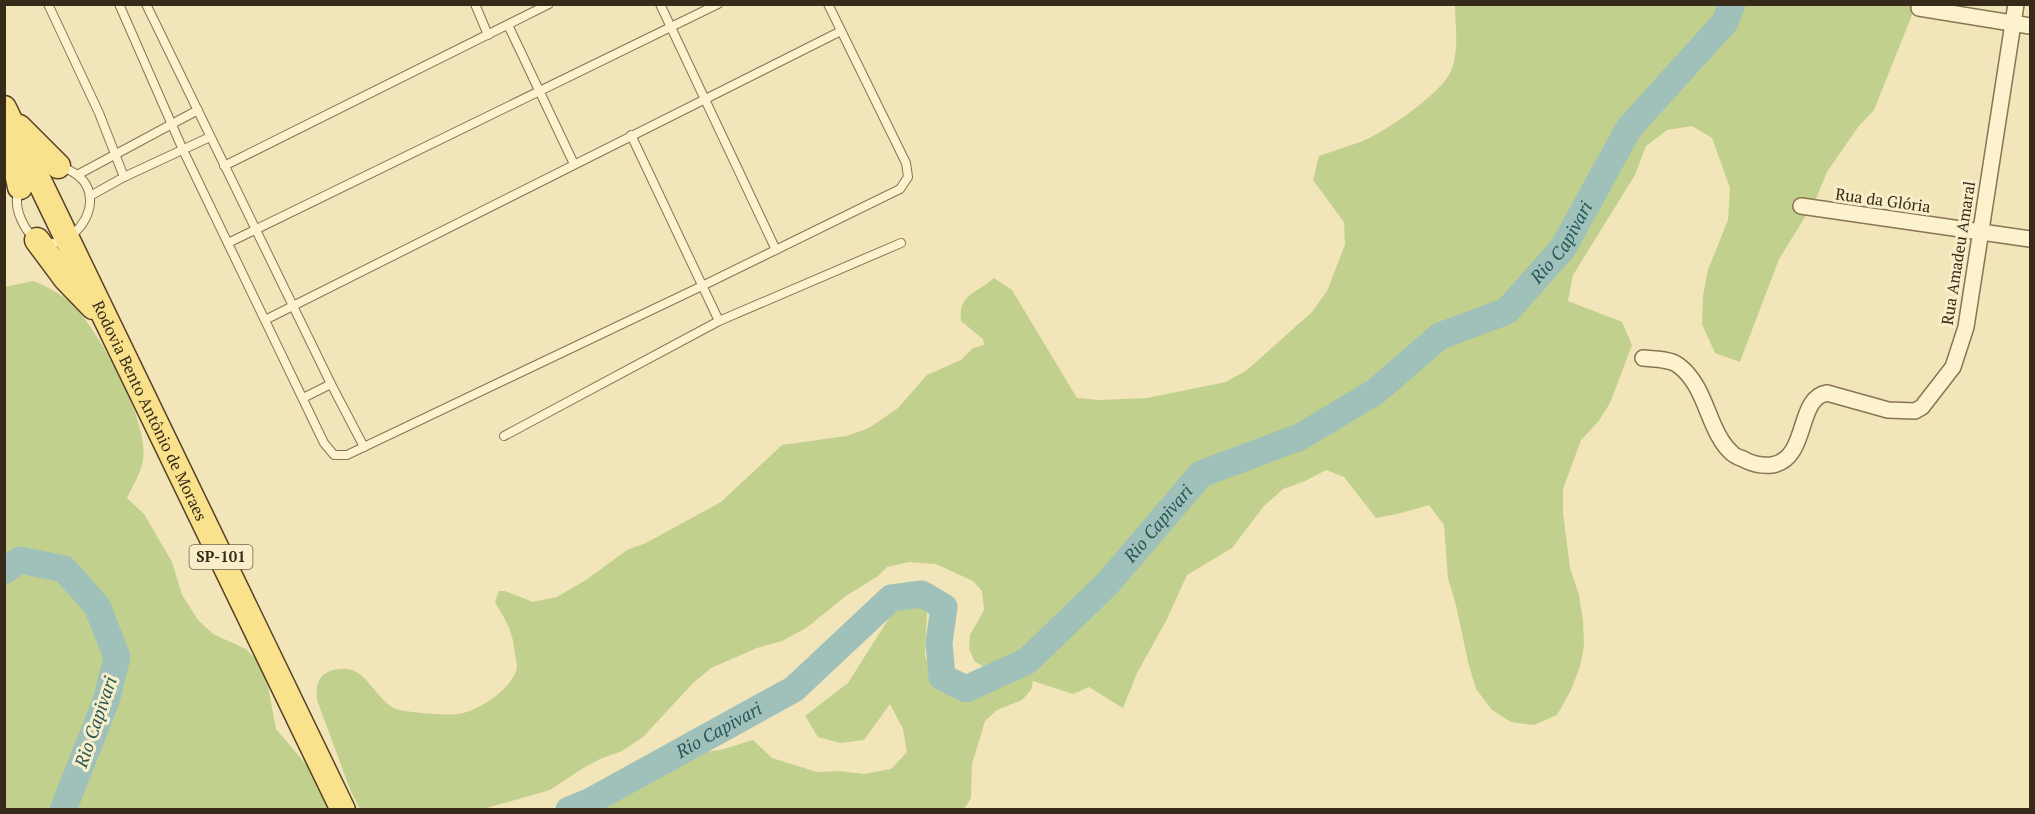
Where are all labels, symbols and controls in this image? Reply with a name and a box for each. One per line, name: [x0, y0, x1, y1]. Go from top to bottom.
street label: Rua Amadeu Amaral: [1936, 179, 1980, 327]
street label: Rua da Glória: [1834, 182, 1932, 218]
water label: Rio Capivari: [1524, 197, 1597, 289]
street label: Rodovia Bento Antônio de Moraes: [88, 297, 213, 524]
water label: Rio Capivari: [1117, 479, 1198, 568]
road number: SP-101: [190, 545, 252, 569]
water label: Rio Capivari: [68, 673, 122, 771]
water label: Rio Capivari: [670, 696, 766, 763]

